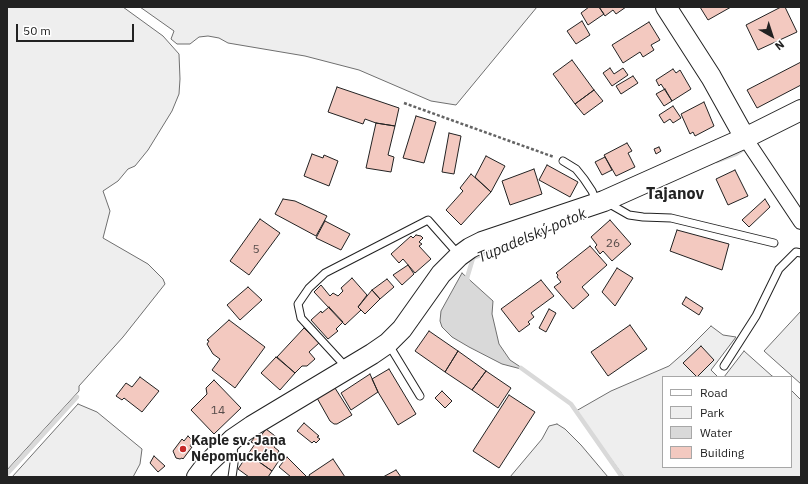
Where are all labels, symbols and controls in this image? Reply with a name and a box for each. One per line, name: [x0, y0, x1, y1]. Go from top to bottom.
scale bar: [18, 16, 136, 42]
north arrow: [752, 16, 792, 56]
text: 50 m: [23, 23, 51, 38]
text: N: [772, 37, 787, 53]
district label: Tajanov: [646, 184, 704, 204]
water label: Tupadelský potok: [475, 205, 589, 267]
house number: 26: [606, 237, 620, 251]
house number: 5: [252, 243, 260, 257]
legend: [662, 376, 792, 468]
text: Road: [700, 385, 728, 400]
house number: 14: [211, 404, 225, 418]
text: Park: [700, 405, 724, 420]
text: Water: [700, 425, 732, 440]
place label: Kaple sv. Jana Nepomuckého: [191, 433, 286, 466]
marker: Kaple sv. Jana Nepomuckého: [178, 444, 188, 454]
text: Building: [700, 445, 744, 460]

